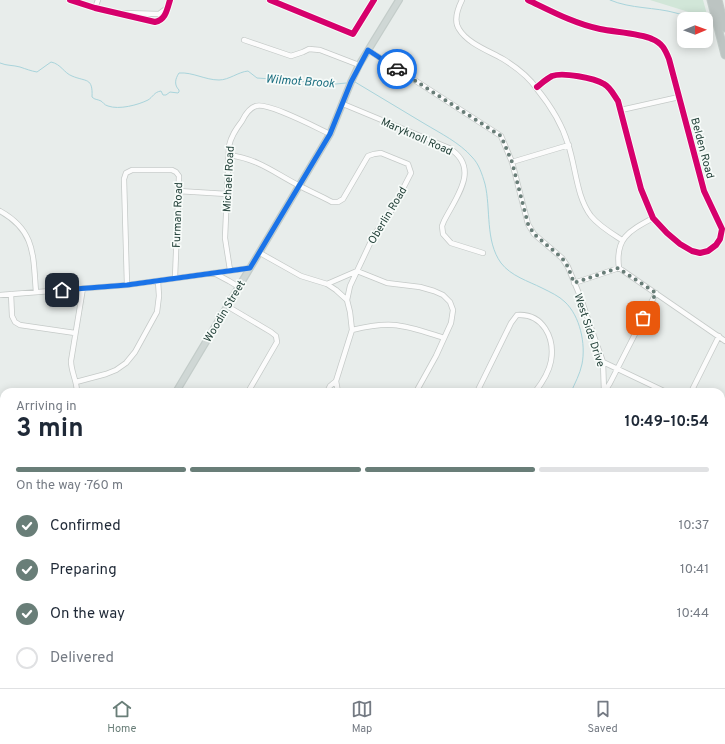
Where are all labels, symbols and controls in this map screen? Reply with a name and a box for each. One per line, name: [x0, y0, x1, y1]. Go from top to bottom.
north arrow: [677, 12, 713, 48]
map controls: [677, 12, 713, 48]
courier: [377, 49, 417, 89]
icon: car: [386, 58, 408, 80]
water label: Wilmot Brook: [265, 72, 336, 92]
street label: Maryknoll Road: [379, 115, 455, 159]
street label: Belden Road: [687, 116, 717, 180]
street label: Michael Road: [220, 146, 238, 212]
street label: Furman Road: [170, 182, 186, 248]
street label: Oberlin Road: [365, 184, 410, 247]
pin: [45, 273, 79, 307]
street label: Woodin Street: [201, 278, 249, 345]
icon: home: [51, 279, 73, 301]
street label: West Side Drive: [571, 292, 608, 369]
pin: [626, 301, 660, 335]
icon: bag: [632, 307, 654, 329]
text: Arriving in: [16, 399, 77, 415]
text: 3 min: [16, 413, 84, 446]
text: 10:49–10:54: [624, 413, 709, 432]
text: On the way · 760 m: [16, 478, 123, 494]
icon: check: [16, 515, 38, 537]
text: Confirmed: [50, 517, 121, 536]
text: 10:37: [678, 518, 709, 534]
icon: check: [16, 559, 38, 581]
text: Preparing: [50, 561, 117, 580]
text: 10:41: [680, 562, 709, 578]
icon: check: [16, 603, 38, 625]
text: On the way: [50, 605, 125, 624]
text: 10:44: [677, 606, 709, 622]
text: Delivered: [50, 649, 114, 668]
tab: Home: [107, 698, 136, 736]
tab: Map: [351, 698, 373, 736]
tab: Saved: [588, 698, 618, 736]

